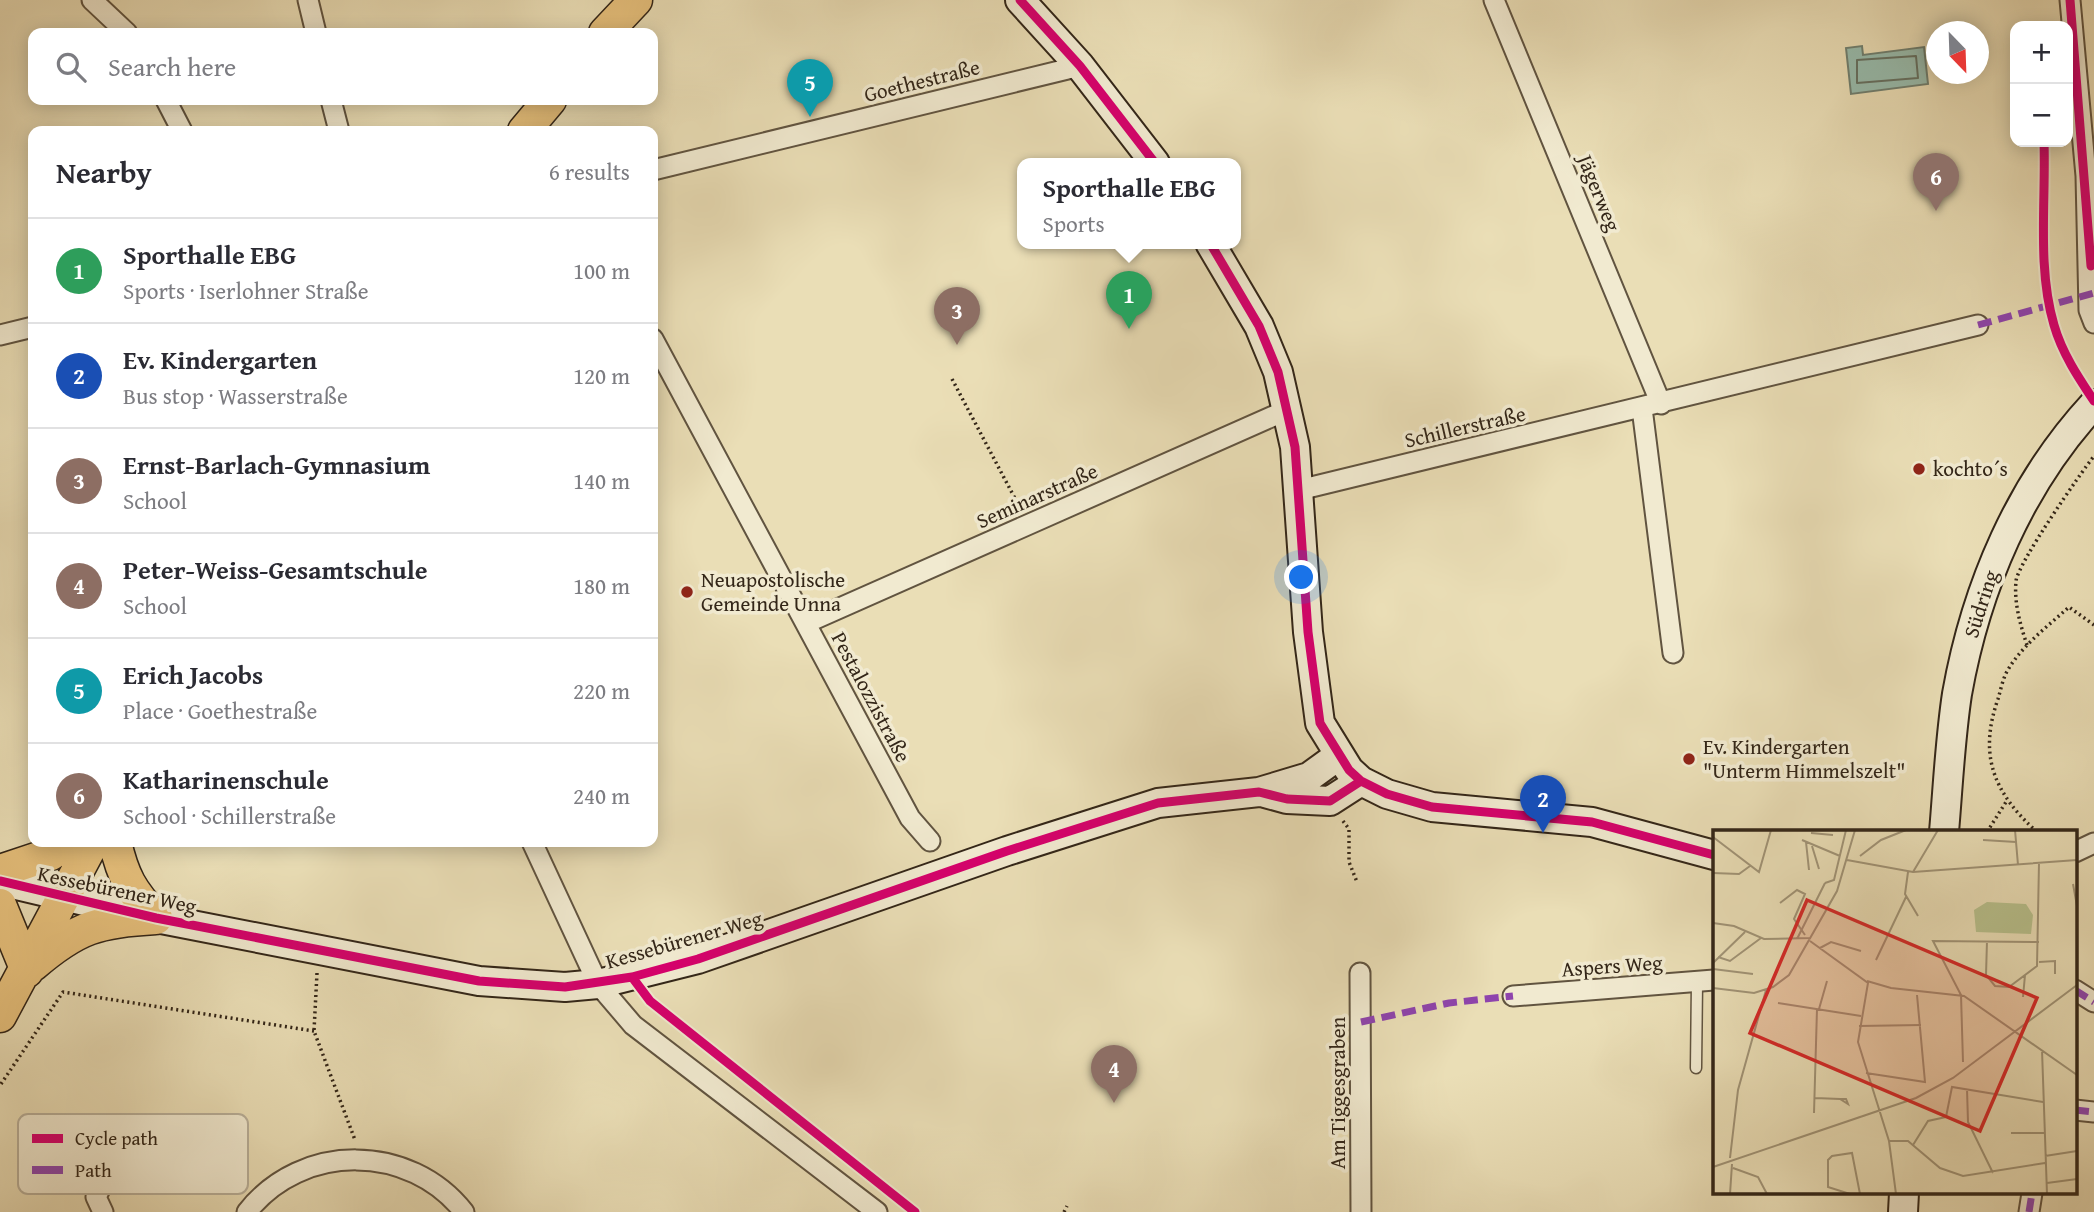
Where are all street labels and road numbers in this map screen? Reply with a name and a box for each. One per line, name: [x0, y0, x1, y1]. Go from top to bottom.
street label: Goethestraße: [861, 51, 983, 110]
street label: Jägerweg: [1569, 147, 1629, 236]
street label: Schillerstraße: [1401, 397, 1529, 456]
street label: Seminarstraße: [971, 455, 1103, 536]
street label: Südring: [1955, 565, 2006, 642]
street label: Pestalozzistraße: [824, 626, 919, 768]
street label: Kessebürener Weg: [35, 858, 200, 922]
street label: Kessebürener Weg: [602, 902, 766, 977]
street label: Aspers Weg: [1560, 946, 1664, 984]
street label: Am Tiggesgraben: [1322, 1016, 1353, 1169]

